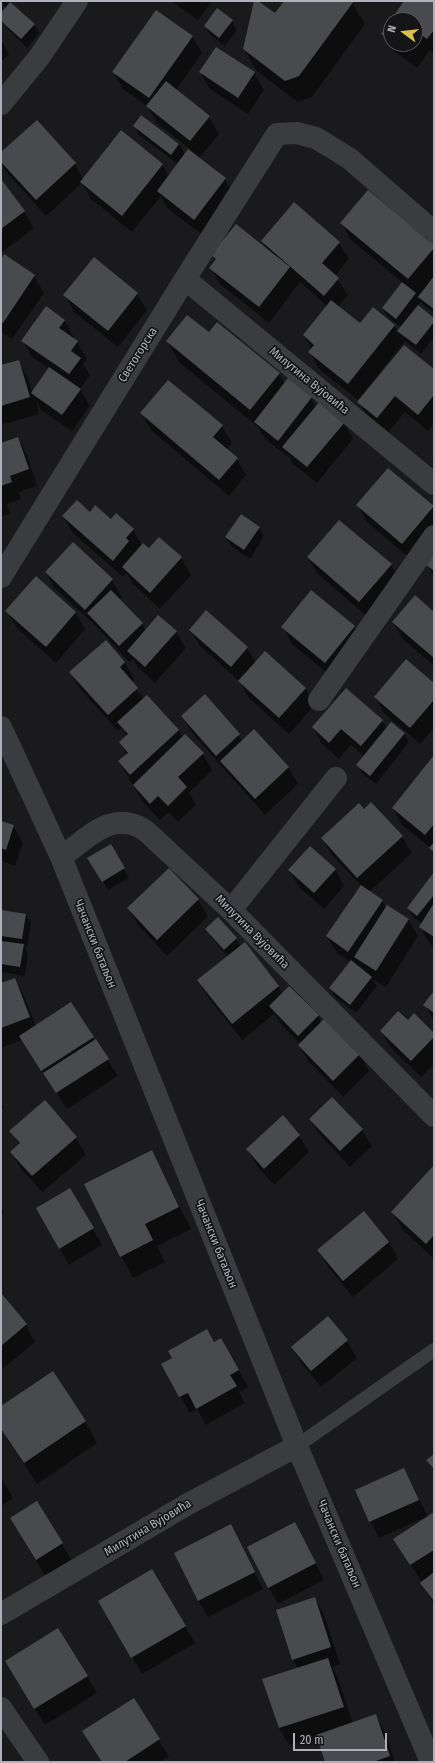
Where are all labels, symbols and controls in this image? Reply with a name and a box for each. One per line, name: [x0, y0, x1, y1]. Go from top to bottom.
north arrow: [383, 12, 423, 52]
text: N: [385, 24, 399, 34]
street label: Светогорска: [115, 325, 161, 385]
street label: Милутина Вујовића: [266, 344, 352, 418]
street label: Милутина Вујовића: [212, 892, 292, 972]
street label: Чачански батаљон: [71, 898, 119, 990]
street label: Чачански батаљон: [192, 1198, 240, 1290]
street label: Милутина Вујовића: [102, 1496, 194, 1560]
street label: Чачански батаљон: [314, 1498, 364, 1590]
scale bar: [295, 1725, 389, 1751]
text: 20 m: [300, 1733, 324, 1747]

